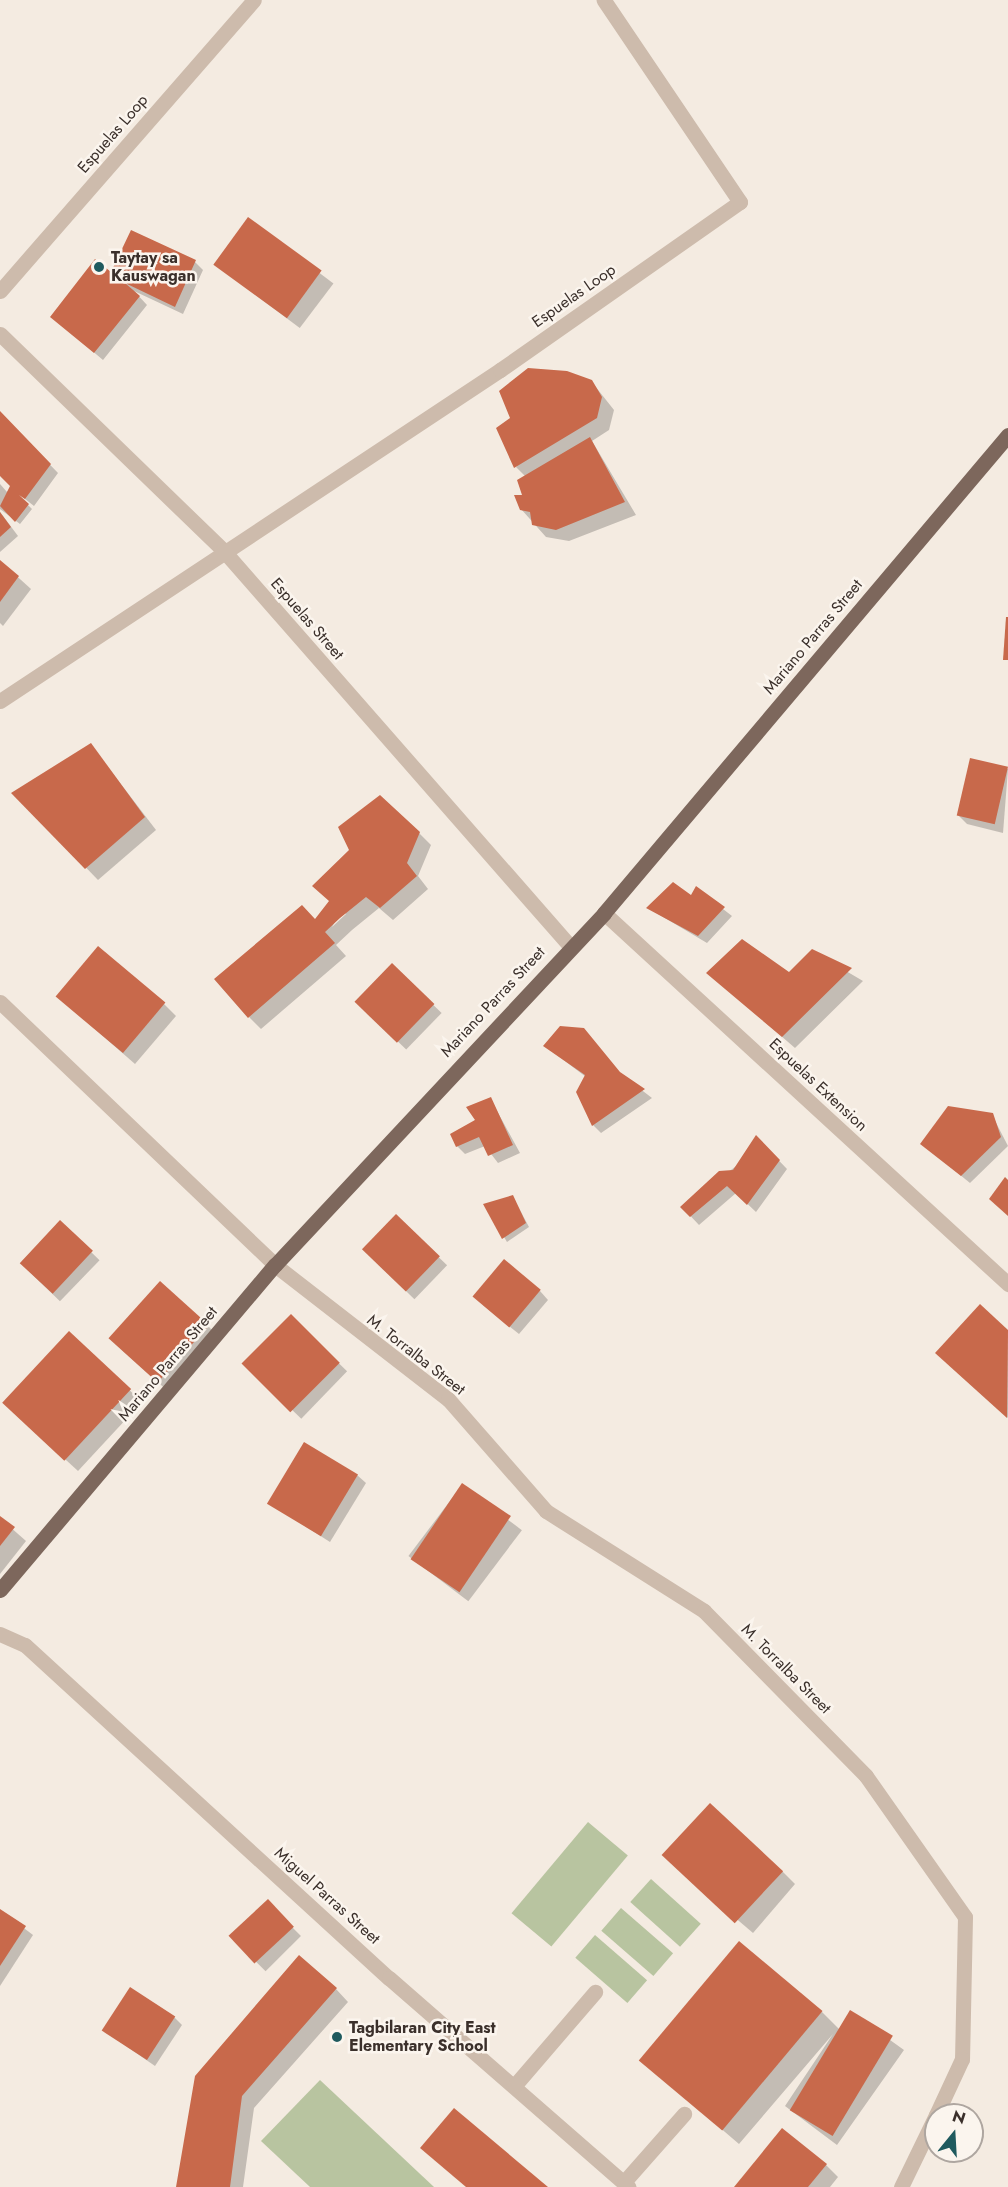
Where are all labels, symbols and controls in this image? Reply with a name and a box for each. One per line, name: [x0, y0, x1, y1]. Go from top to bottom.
street label: Espuelas Loop: [74, 91, 152, 177]
place label: Taytay sa Kauswagan: [111, 248, 196, 286]
marker: Taytay sa Kauswagan: [92, 260, 106, 274]
street label: Espuelas Loop: [529, 260, 619, 332]
street label: Espuelas Street: [266, 574, 348, 664]
street label: Mariano Parras Street: [759, 576, 867, 698]
street label: Mariano Parras Street: [437, 943, 549, 1061]
street label: Espuelas Extension: [765, 1035, 871, 1135]
street label: Mariano Parras Street: [114, 1303, 222, 1425]
street label: M. Torralba Street: [363, 1311, 469, 1399]
street label: M. Torralba Street: [737, 1620, 835, 1718]
street label: Miguel Parras Street: [270, 1844, 384, 1948]
place label: Tagbilaran City East Elementary School: [349, 2018, 496, 2056]
marker: Tagbilaran City East Elementary School: [330, 2030, 344, 2044]
north arrow: [924, 2103, 984, 2163]
text: N: [949, 2104, 969, 2130]

